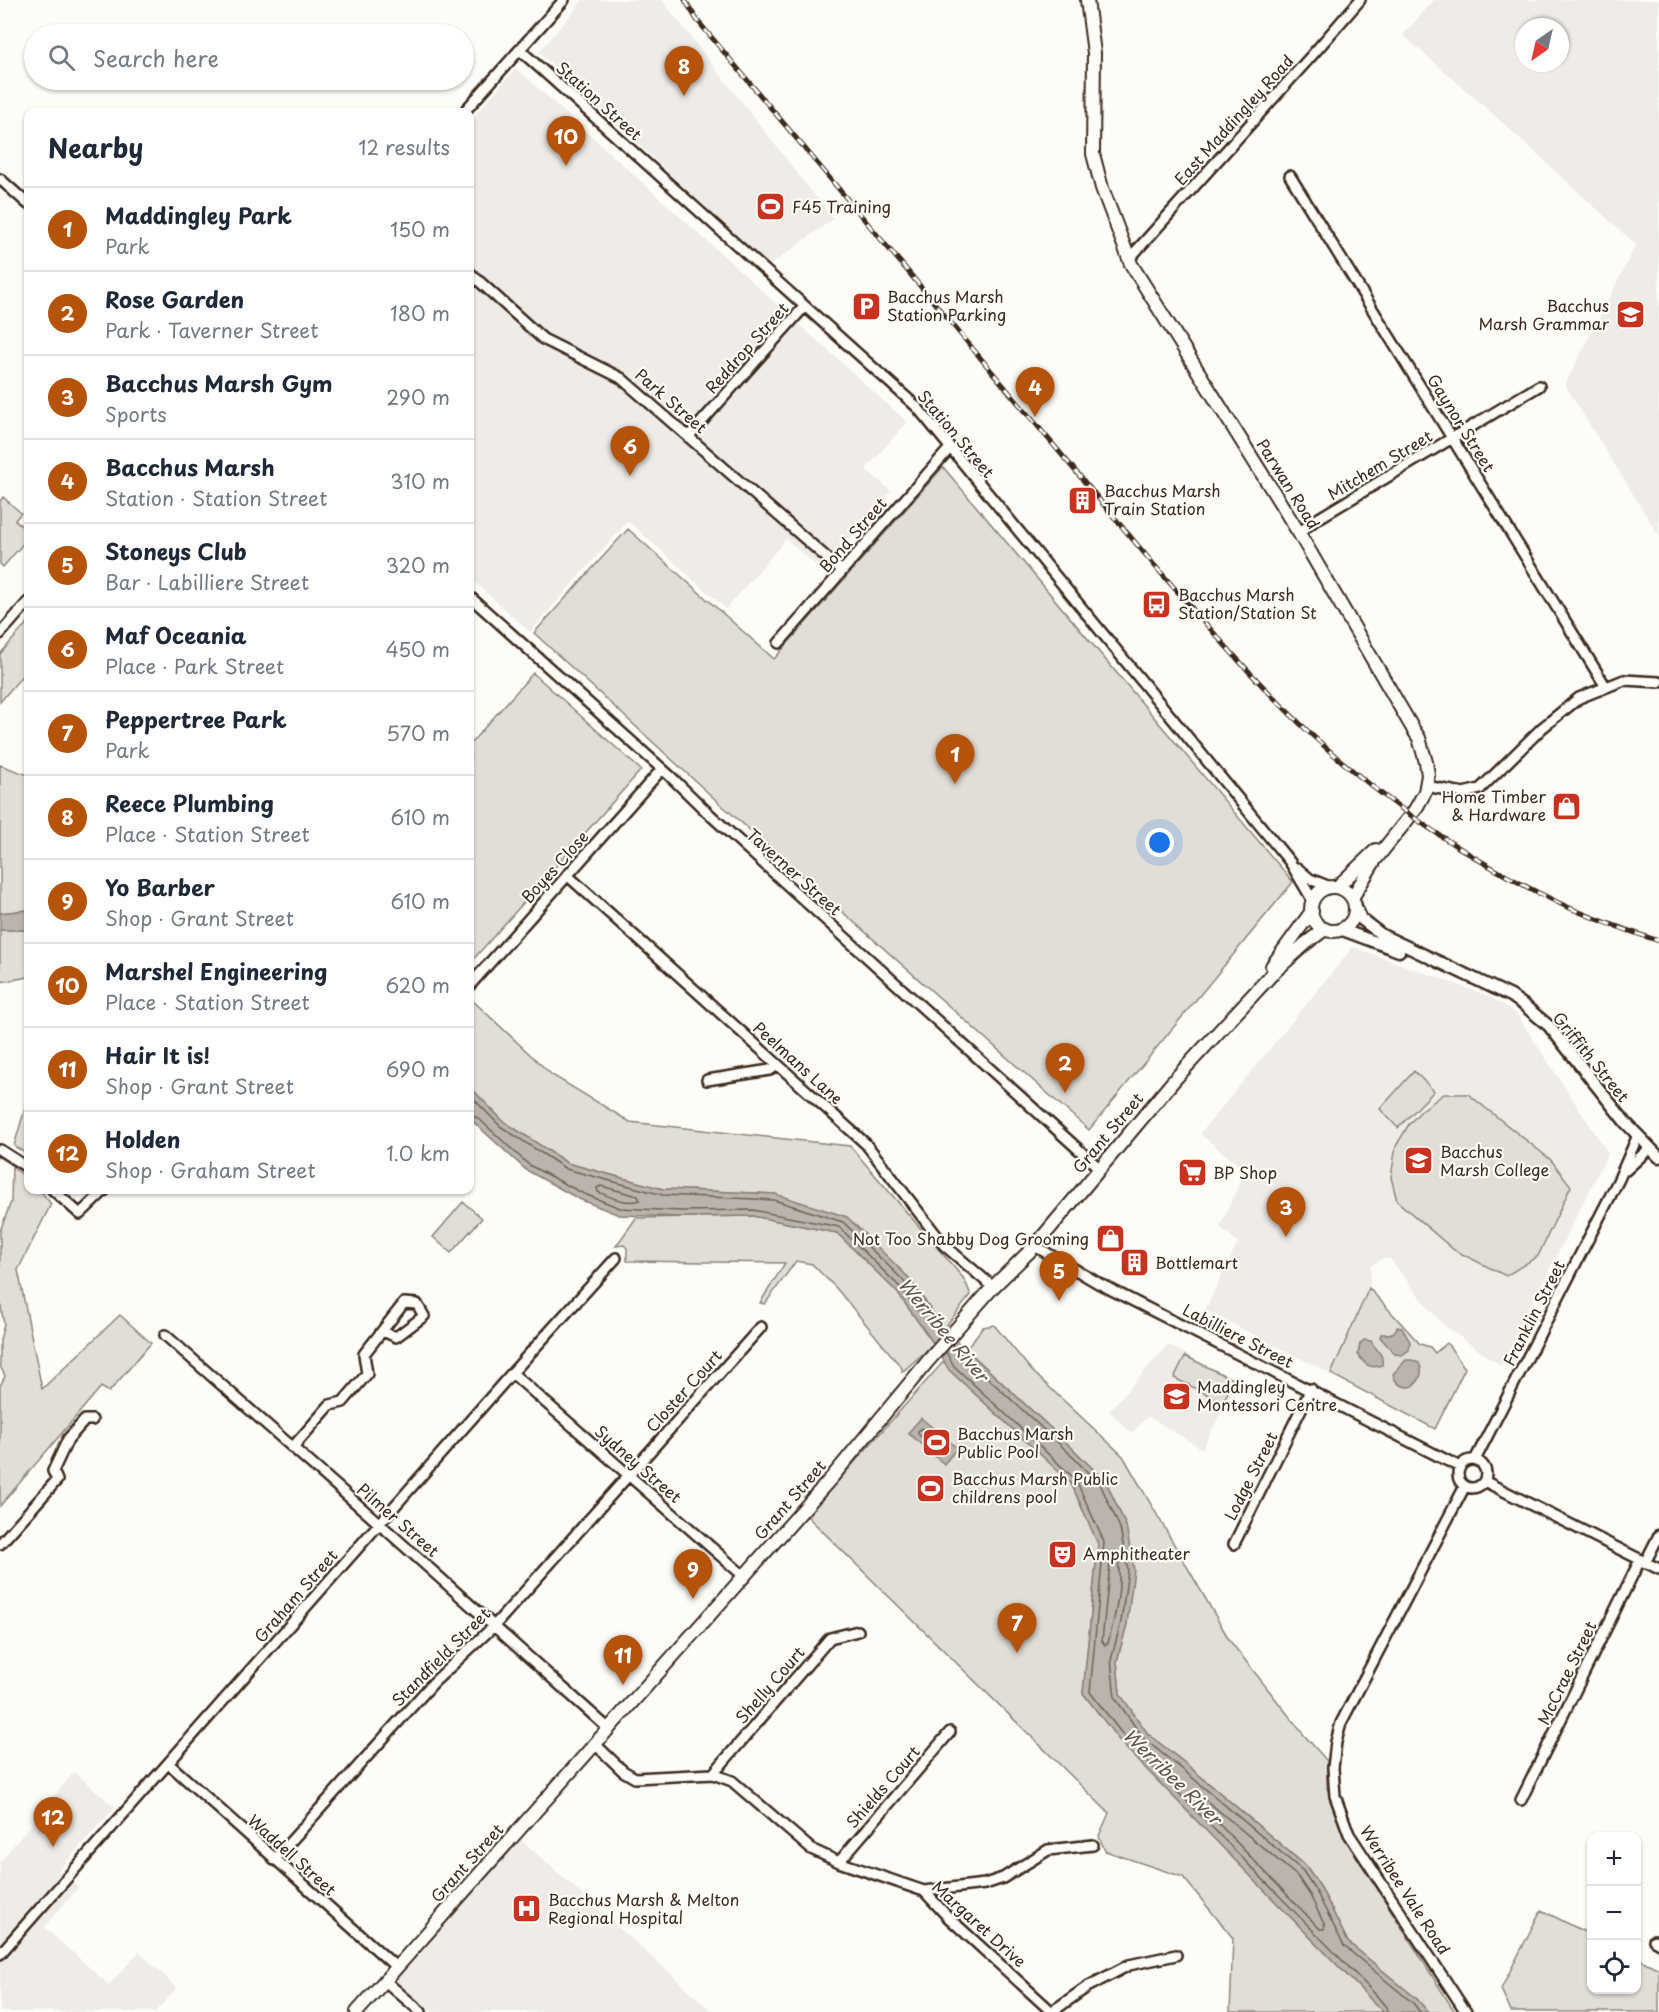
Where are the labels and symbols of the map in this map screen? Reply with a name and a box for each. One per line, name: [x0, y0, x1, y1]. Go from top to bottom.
north arrow: [1515, 18, 1569, 72]
pin: 8: [664, 46, 704, 96]
street label: East Maddingley Road: [1168, 49, 1298, 190]
street label: Station Street: [551, 55, 648, 146]
pin: 10: [546, 116, 586, 166]
sports icon: F45 Training: [755, 191, 787, 223]
place label: F45 Training: [792, 194, 891, 218]
place label: Bacchus Marsh Station Parking: [887, 284, 1006, 326]
parking icon: Bacchus Marsh Station Parking: [850, 290, 882, 322]
place label: Bacchus Marsh Grammar: [1478, 293, 1610, 335]
street label: Reddrop Street: [699, 296, 794, 398]
school or university icon: Bacchus Marsh Grammar: [1614, 299, 1646, 331]
street label: Park Street: [630, 362, 713, 438]
pin: 4: [1016, 368, 1054, 417]
street label: Gaynor Street: [1422, 369, 1502, 476]
street label: Station Street: [913, 384, 1001, 483]
street label: Mitchem Street: [1322, 423, 1437, 505]
pin: 6: [610, 426, 650, 476]
street label: Parwan Road: [1251, 434, 1326, 533]
place label: Bacchus Marsh Train Station: [1104, 478, 1221, 520]
building icon: Bacchus Marsh Train Station: [1067, 484, 1099, 516]
street label: Bond Street: [813, 491, 892, 577]
place label: Bacchus Marsh Station/Station St: [1178, 582, 1317, 624]
bus stop icon: Bacchus Marsh Station/Station St: [1141, 588, 1173, 620]
pin: 1: [936, 734, 974, 784]
place label: Home Timber & Hardware: [1442, 784, 1547, 826]
shop icon: Home Timber & Hardware: [1551, 790, 1583, 822]
street label: Taverner Street: [742, 822, 848, 921]
street label: Boyes Close: [515, 825, 593, 908]
your location: [1145, 828, 1174, 857]
street label: Griffith Street: [1548, 1006, 1636, 1107]
street label: Peelmans Lane: [749, 1015, 849, 1109]
pin: 2: [1046, 1044, 1084, 1093]
street label: Grant Street: [1066, 1086, 1148, 1178]
place label: Bacchus Marsh College: [1440, 1139, 1549, 1181]
school or university icon: Bacchus Marsh College: [1403, 1145, 1435, 1177]
supermarket icon: BP Shop: [1176, 1157, 1208, 1189]
place label: BP Shop: [1213, 1160, 1277, 1184]
pin: 3: [1266, 1188, 1306, 1237]
shop icon: Not Too Shabby Dog Grooming: [1094, 1223, 1126, 1255]
place label: Not Too Shabby Dog Grooming: [853, 1226, 1089, 1250]
building icon: Bottlemart: [1118, 1247, 1150, 1279]
place label: Bottlemart: [1155, 1250, 1238, 1274]
pin: 5: [1040, 1252, 1078, 1301]
street label: Franklin Street: [1496, 1255, 1570, 1369]
water label: Werribee River: [893, 1271, 998, 1389]
street label: Labilliere Street: [1179, 1297, 1298, 1374]
street label: Closter Court: [640, 1343, 727, 1437]
place label: Maddingley Montessori Centre: [1197, 1374, 1337, 1416]
school or university icon: Maddingley Montessori Centre: [1160, 1380, 1192, 1412]
street label: Sydney Street: [590, 1419, 688, 1508]
place label: Bacchus Marsh Public Pool: [957, 1421, 1074, 1463]
sports icon: Bacchus Marsh Public Pool: [920, 1427, 952, 1459]
street label: Lodge Street: [1217, 1427, 1283, 1524]
street label: Grant Street: [748, 1454, 831, 1545]
place label: Bacchus Marsh Public childrens pool: [952, 1466, 1118, 1508]
sports icon: Bacchus Marsh Public childrens pool: [915, 1472, 947, 1504]
street label: Pilmer Street: [352, 1477, 445, 1562]
theatre icon: Amphitheater: [1046, 1538, 1078, 1570]
place label: Amphitheater: [1083, 1541, 1191, 1565]
street label: Graham Street: [248, 1543, 343, 1647]
pin: 9: [674, 1550, 712, 1599]
street label: Standfield Street: [385, 1601, 495, 1711]
pin: 7: [998, 1604, 1036, 1653]
street label: McCrae Street: [1531, 1616, 1602, 1729]
pin: 11: [604, 1636, 642, 1685]
street label: Shelly Court: [729, 1640, 810, 1728]
water label: Werribee River: [1118, 1722, 1231, 1832]
street label: Shields Court: [840, 1740, 925, 1833]
pin: 12: [34, 1798, 72, 1847]
street label: Waddell Street: [243, 1808, 342, 1901]
street label: Grant Street: [424, 1817, 509, 1907]
street label: Werribee Vale Road: [1355, 1820, 1457, 1959]
street label: Margaret Drive: [927, 1874, 1032, 1972]
place label: Bacchus Marsh & Melton Regional Hospital: [548, 1887, 739, 1929]
hospital icon: Bacchus Marsh & Melton Regional Hospital: [511, 1893, 543, 1925]

